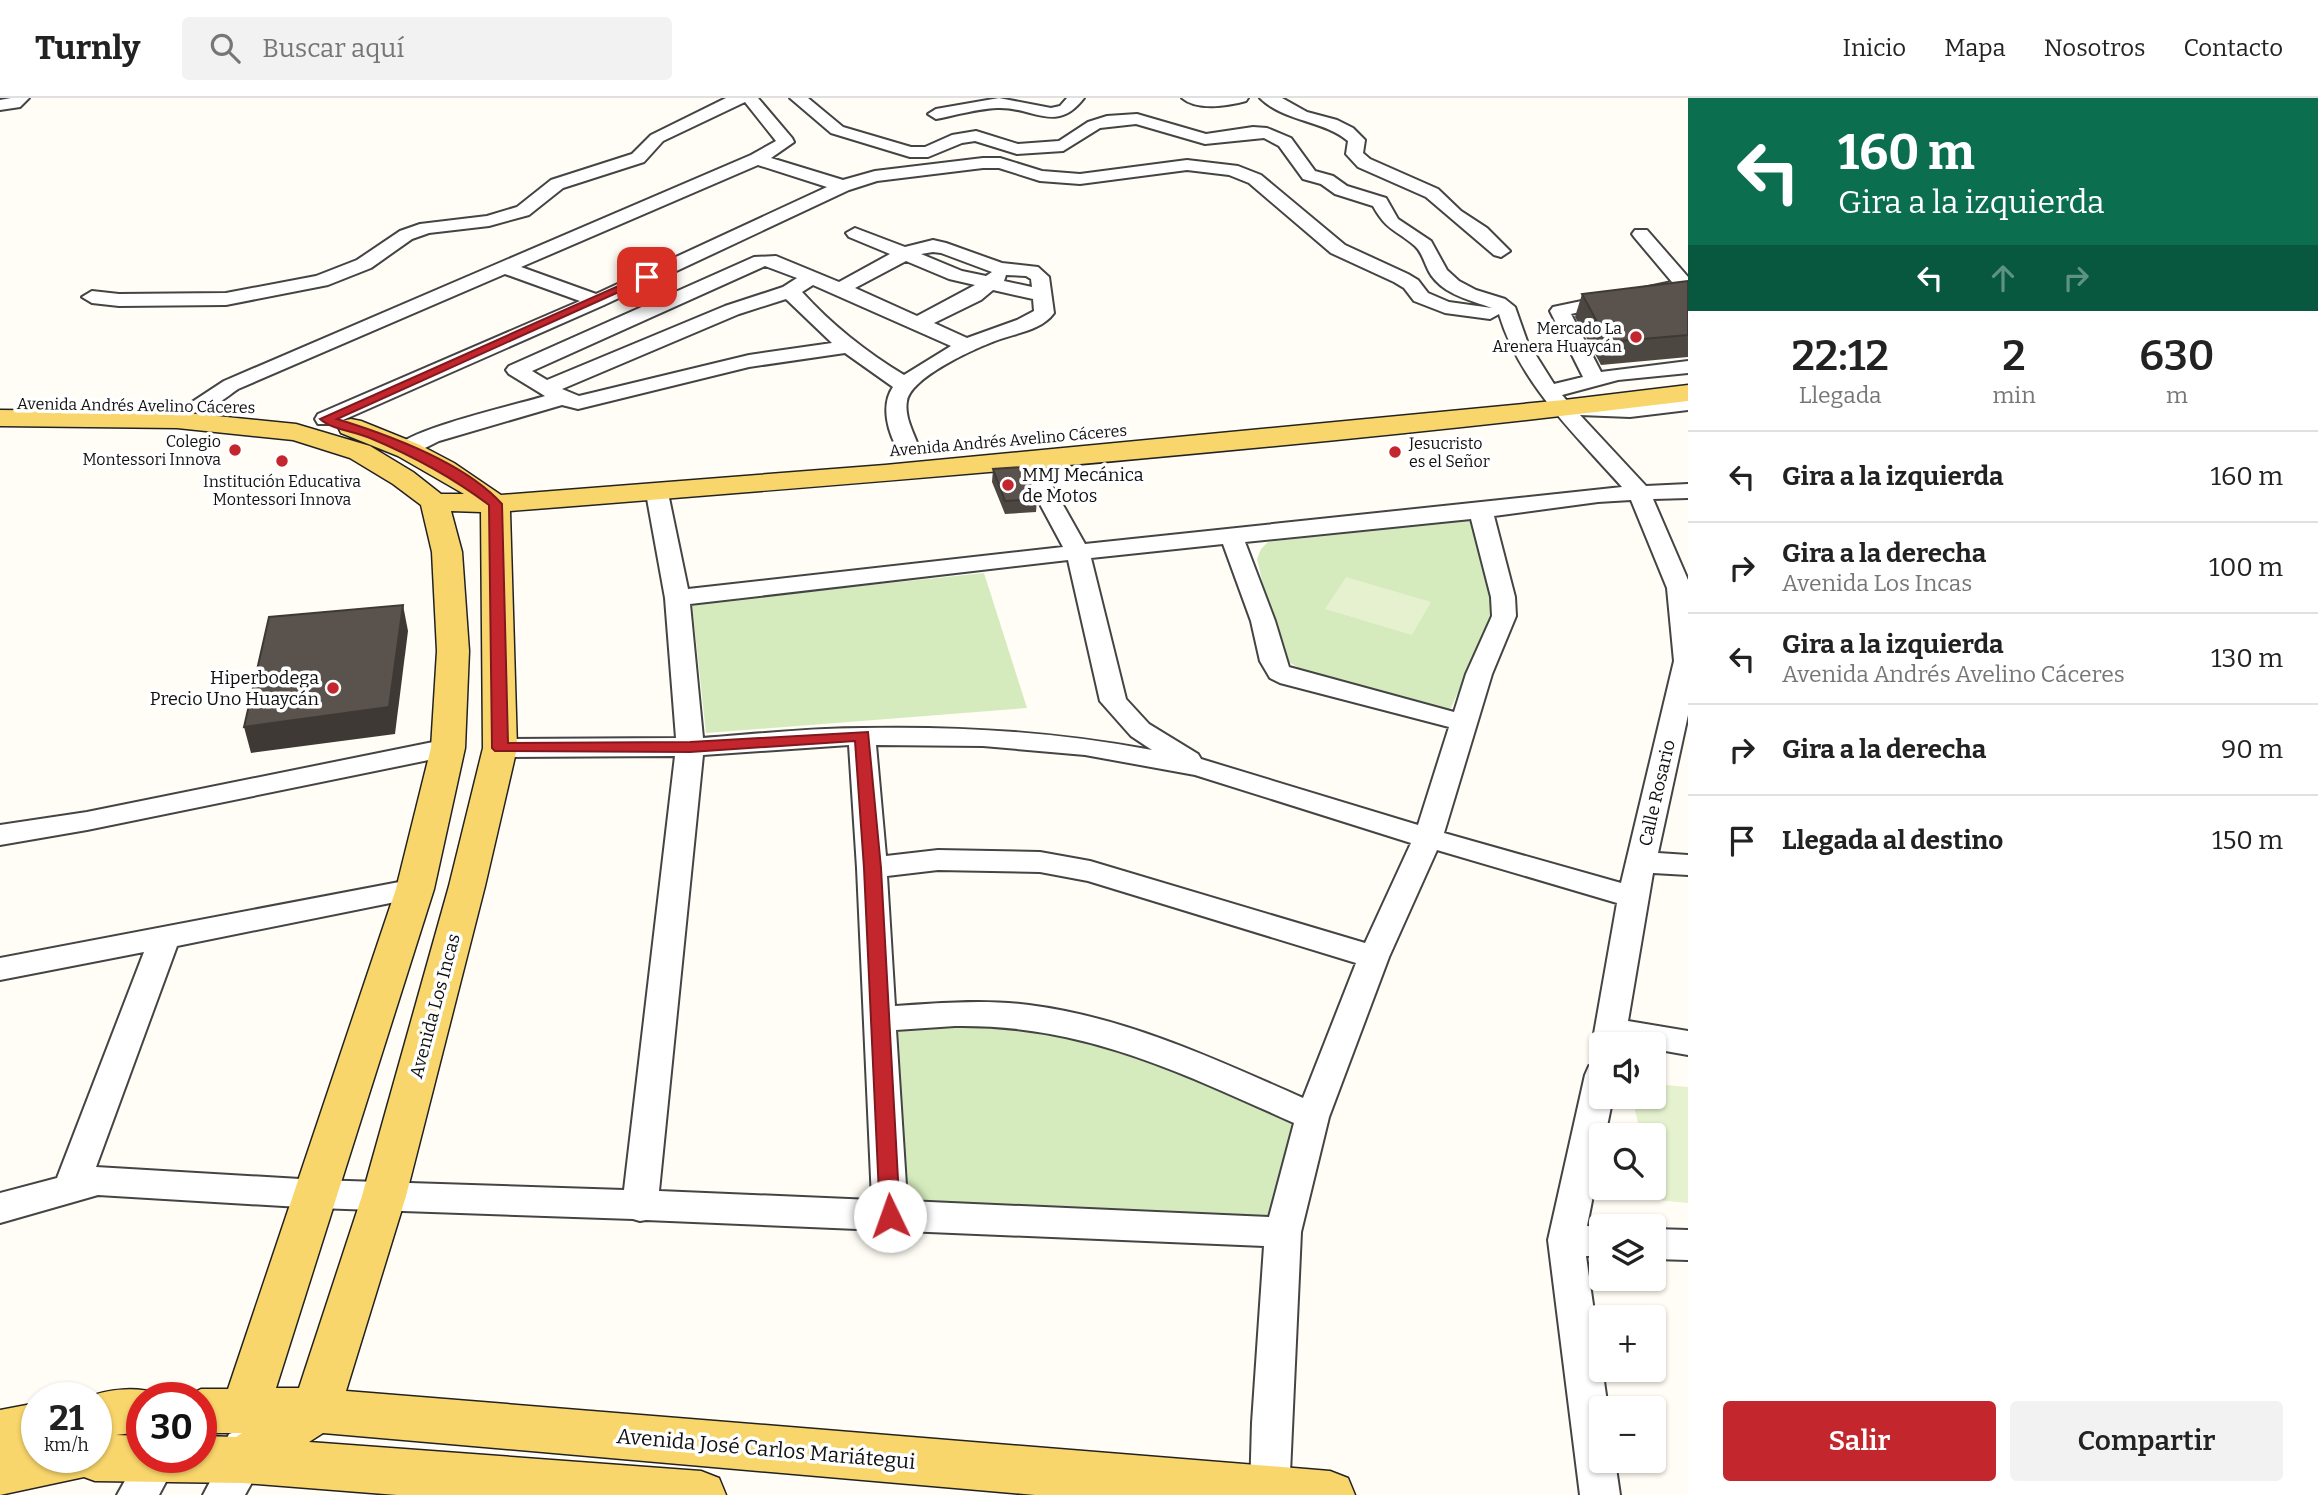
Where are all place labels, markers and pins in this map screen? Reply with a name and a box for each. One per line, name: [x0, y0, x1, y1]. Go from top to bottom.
pin: [617, 247, 677, 307]
place label: Mercado La Arenera Huaycán: [1492, 319, 1622, 356]
marker: Mercado La Arenera Huaycán: [1628, 329, 1644, 345]
place label: Colegio Montessori Innova: [82, 432, 221, 469]
place label: Jesucristo es el Señor: [1408, 434, 1490, 471]
marker: Colegio Montessori Innova: [227, 442, 243, 458]
marker: Jesucristo es el Señor: [1387, 444, 1403, 460]
marker: Institución Educativa Montessori Innova: [274, 453, 290, 469]
place label: MMJ Mecánica de Motos: [1022, 464, 1144, 507]
place label: Institución Educativa Montessori Innova: [203, 472, 361, 509]
marker: MMJ Mecánica de Motos: [1000, 477, 1016, 493]
place label: Hiperbodega Precio Uno Huaycán: [150, 667, 320, 710]
marker: Hiperbodega Precio Uno Huaycán: [325, 680, 341, 696]

